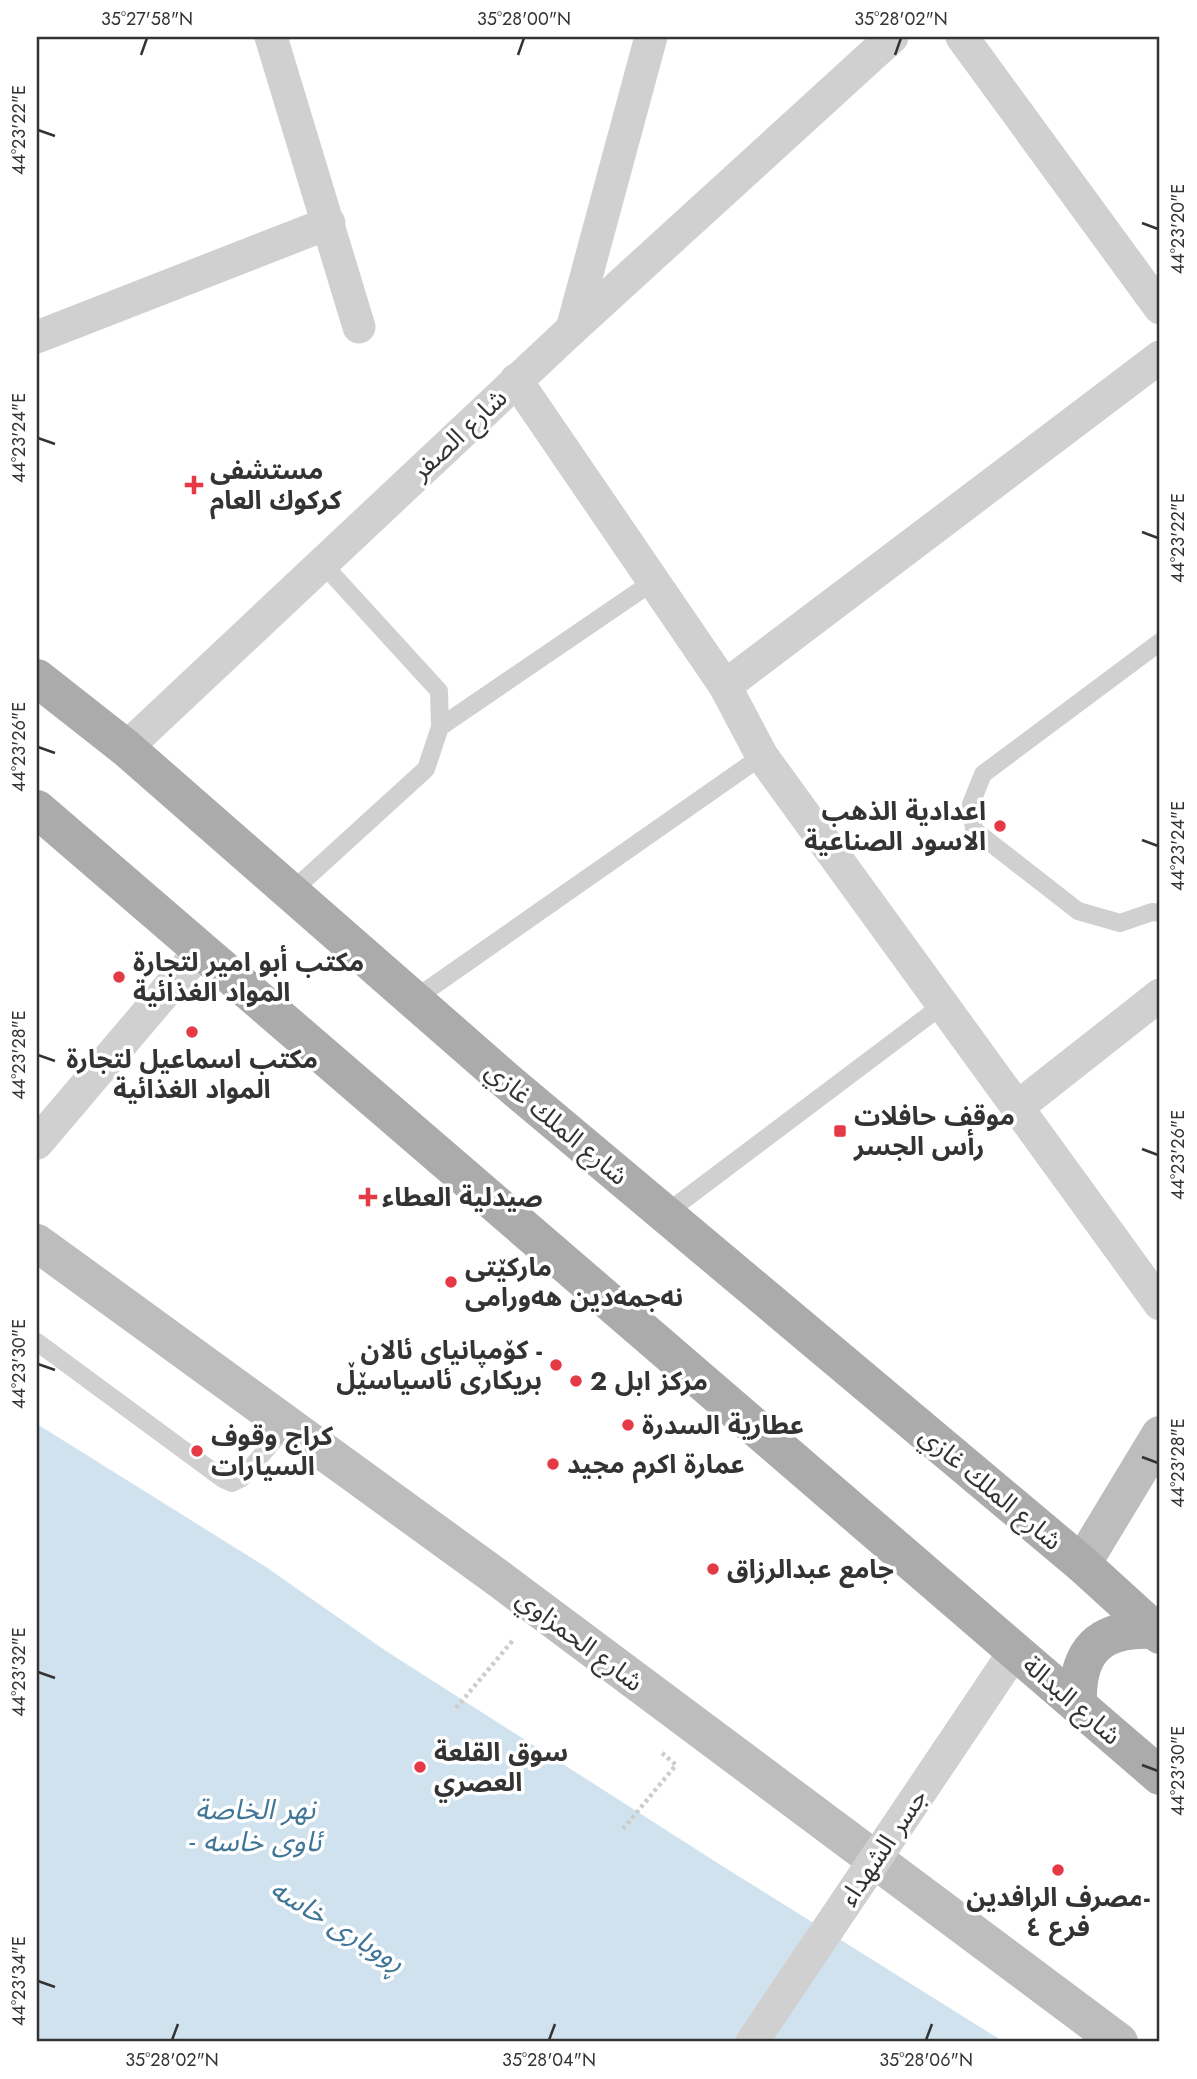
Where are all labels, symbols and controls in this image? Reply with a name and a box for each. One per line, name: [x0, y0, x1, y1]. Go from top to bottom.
text: 35°27'58"N: [101, 6, 193, 32]
text: 35°28'00"N: [477, 6, 571, 32]
text: 35°28'02"N: [854, 6, 948, 32]
text: 44°23'22"E: [6, 85, 32, 175]
text: 44°23'20"E: [1165, 184, 1191, 274]
street label: شارع الصفر: [402, 379, 516, 489]
text: 44°23'24"E: [6, 393, 32, 483]
place label: مستشفى كركوك العام: [210, 451, 343, 520]
marker: مستشفى كركوك العام: [184, 475, 204, 495]
text: 44°23'22"E: [1165, 493, 1191, 583]
text: 44°23'26"E: [6, 702, 32, 792]
place label: اعدادية الذهب الاسود الصناعية: [804, 792, 986, 860]
text: 44°23'24"E: [1165, 801, 1191, 891]
marker: اعدادية الذهب الاسود الصناعية: [992, 818, 1008, 834]
place label: مكتب أبو امير لتجارة المواد الغذائية: [133, 943, 364, 1011]
marker: مكتب أبو امير لتجارة المواد الغذائية: [111, 969, 127, 985]
text: 44°23'28"E: [6, 1010, 32, 1100]
marker: مكتب اسماعيل لتجارة المواد الغذائية: [184, 1024, 200, 1040]
place label: مكتب اسماعيل لتجارة المواد الغذائية: [66, 1040, 318, 1108]
street label: شارع الملك غازي: [477, 1052, 637, 1195]
place label: موقف حافلات رأس الجسر: [853, 1097, 1015, 1165]
text: 44°23'26"E: [1165, 1110, 1191, 1200]
marker: موقف حافلات رأس الجسر: [832, 1123, 848, 1139]
place label: صيدلية العطاء: [382, 1178, 543, 1216]
marker: صيدلية العطاء: [360, 1189, 376, 1205]
place label: مارکێتی نەجمەدین هەورامی: [465, 1248, 683, 1316]
marker: مارکێتی نەجمەدین هەورامی: [443, 1274, 459, 1290]
text: 44°23'30"E: [6, 1319, 32, 1409]
place label: کۆمپانیای ئالان - بریکاری ئاسیاسێڵ: [336, 1331, 542, 1399]
marker: کۆمپانیای ئالان - بریکاری ئاسیاسێڵ: [548, 1357, 564, 1373]
place label: مركز ابل 2: [590, 1362, 708, 1400]
marker: مركز ابل 2: [568, 1373, 584, 1389]
place label: عطارية السدرة: [642, 1406, 804, 1444]
place label: كراج وقوف السيارات: [211, 1417, 334, 1485]
marker: عطارية السدرة: [620, 1417, 636, 1433]
street label: شارع الملك غازي: [911, 1417, 1071, 1560]
text: 44°23'28"E: [1165, 1418, 1191, 1508]
marker: كراج وقوف السيارات: [189, 1443, 205, 1459]
place label: عمارة اكرم مجيد: [567, 1445, 745, 1484]
marker: عمارة اكرم مجيد: [545, 1456, 561, 1472]
place label: جامع عبدالرزاق: [727, 1550, 894, 1588]
marker: جامع عبدالرزاق: [705, 1561, 721, 1577]
street label: شارع الحمزاوي: [508, 1580, 651, 1701]
text: 44°23'32"E: [6, 1627, 32, 1717]
street label: شارع البدالة: [1014, 1646, 1130, 1754]
text: 44°23'30"E: [1165, 1726, 1191, 1816]
place label: سوق القلعة العصري: [434, 1733, 568, 1803]
marker: سوق القلعة العصري: [412, 1759, 428, 1775]
street label: جسر الشهداء: [830, 1781, 936, 1913]
water label: نهر الخاصة - ئاوی خاسە: [189, 1789, 325, 1862]
marker: مصرف الرافدين- فرع ٤: [1050, 1862, 1066, 1878]
water label: ڕووباری خاسە: [261, 1868, 413, 1984]
place label: مصرف الرافدين- فرع ٤: [966, 1878, 1150, 1946]
text: 44°23'34"E: [6, 1936, 32, 2026]
text: 35°28'02"N: [125, 2047, 219, 2073]
text: 35°28'04"N: [502, 2047, 596, 2073]
text: 35°28'06"N: [879, 2047, 973, 2073]

